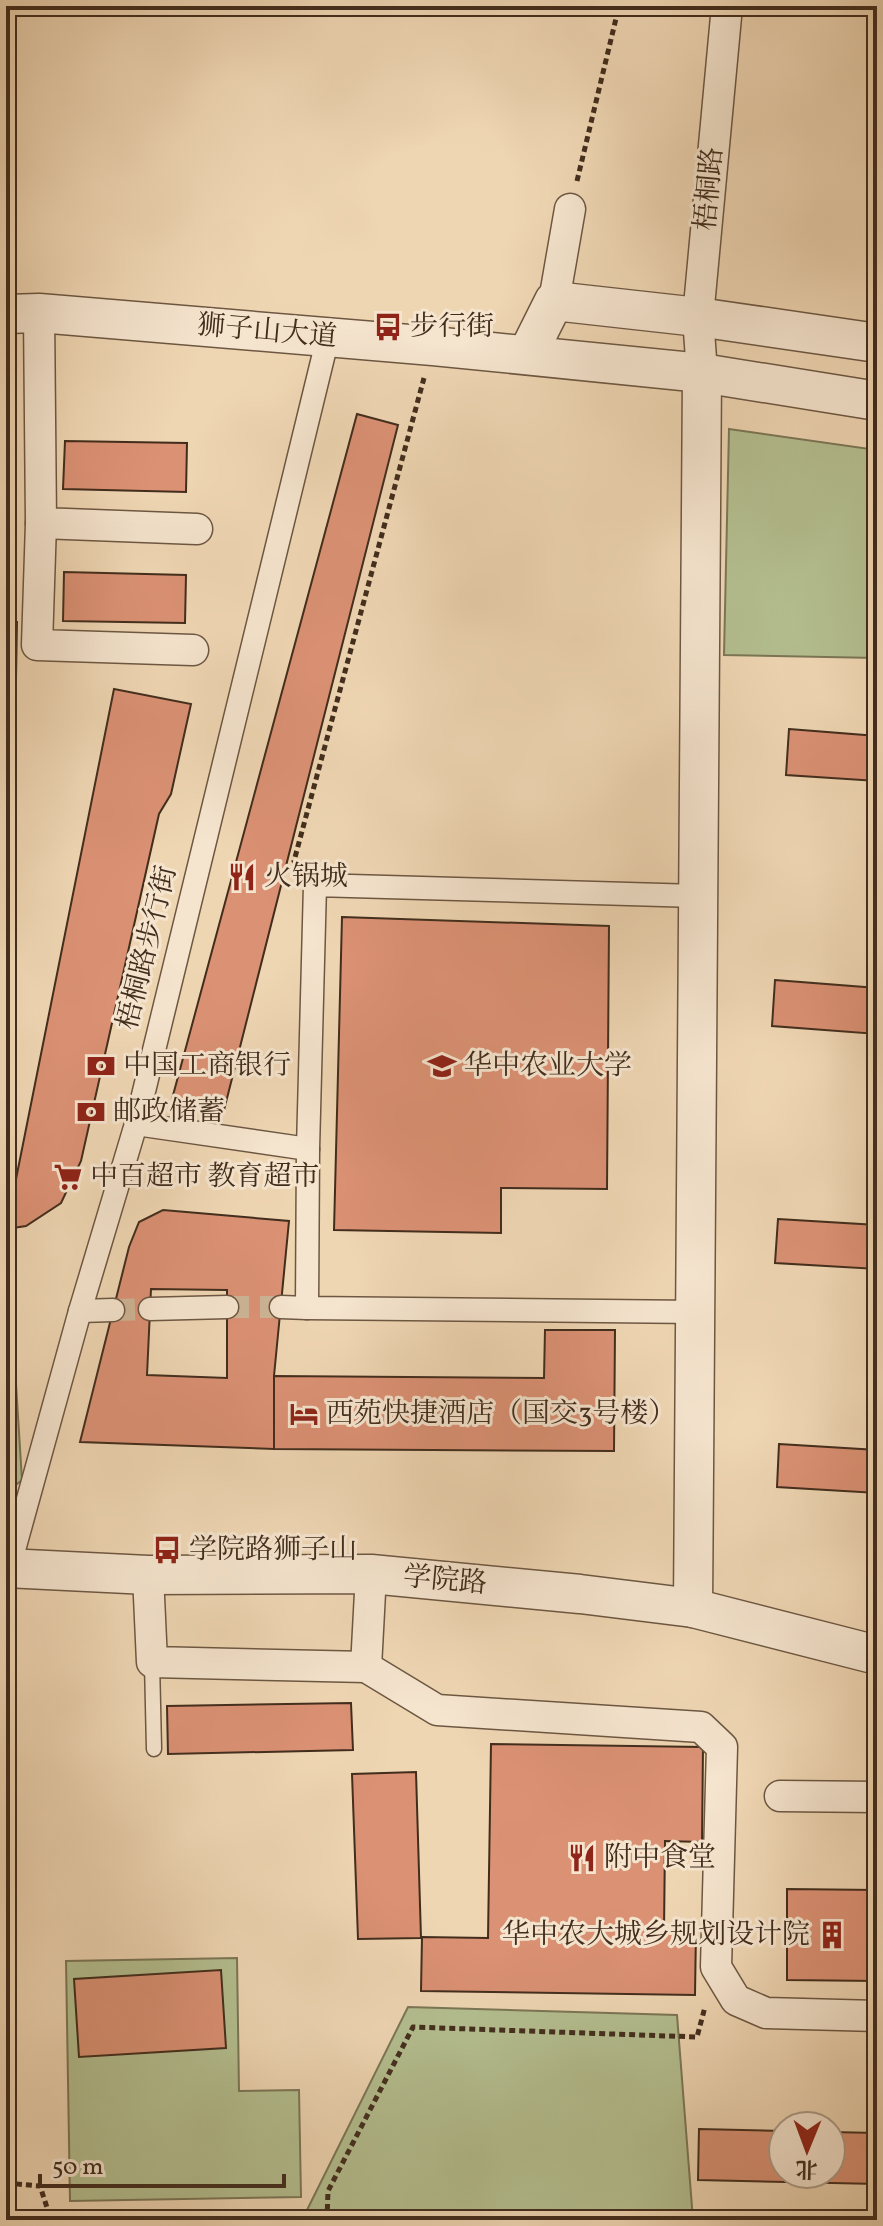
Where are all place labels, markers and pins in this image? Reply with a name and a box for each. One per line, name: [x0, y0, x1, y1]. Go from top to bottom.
place label: 步行街: [410, 308, 494, 347]
bus stop icon: 步行街: [373, 312, 403, 342]
place label: 火锅城: [264, 858, 348, 897]
restaurant icon: 火锅城: [227, 862, 257, 892]
place label: 中国工商银行: [123, 1047, 291, 1086]
place label: 华中农业大学: [464, 1047, 632, 1086]
bank icon: 中国工商银行: [86, 1051, 116, 1081]
school or university icon: 华中农业大学: [427, 1051, 457, 1081]
place label: 邮政储蓄: [113, 1093, 225, 1132]
bank icon: 邮政储蓄: [76, 1097, 106, 1127]
place label: 中百超市 教育超市: [90, 1158, 320, 1197]
supermarket icon: 中百超市 教育超市: [53, 1162, 83, 1192]
place label: 西苑快捷酒店（国交3号楼）: [326, 1395, 676, 1434]
hotel icon: 西苑快捷酒店（国交3号楼）: [289, 1399, 319, 1429]
place label: 学院路狮子山: [189, 1531, 357, 1570]
bus stop icon: 学院路狮子山: [152, 1535, 182, 1565]
place label: 附中食堂: [604, 1839, 716, 1878]
restaurant icon: 附中食堂: [567, 1843, 597, 1873]
place label: 华中农大城乡规划设计院: [502, 1916, 810, 1955]
building icon: 华中农大城乡规划设计院: [817, 1920, 847, 1950]

